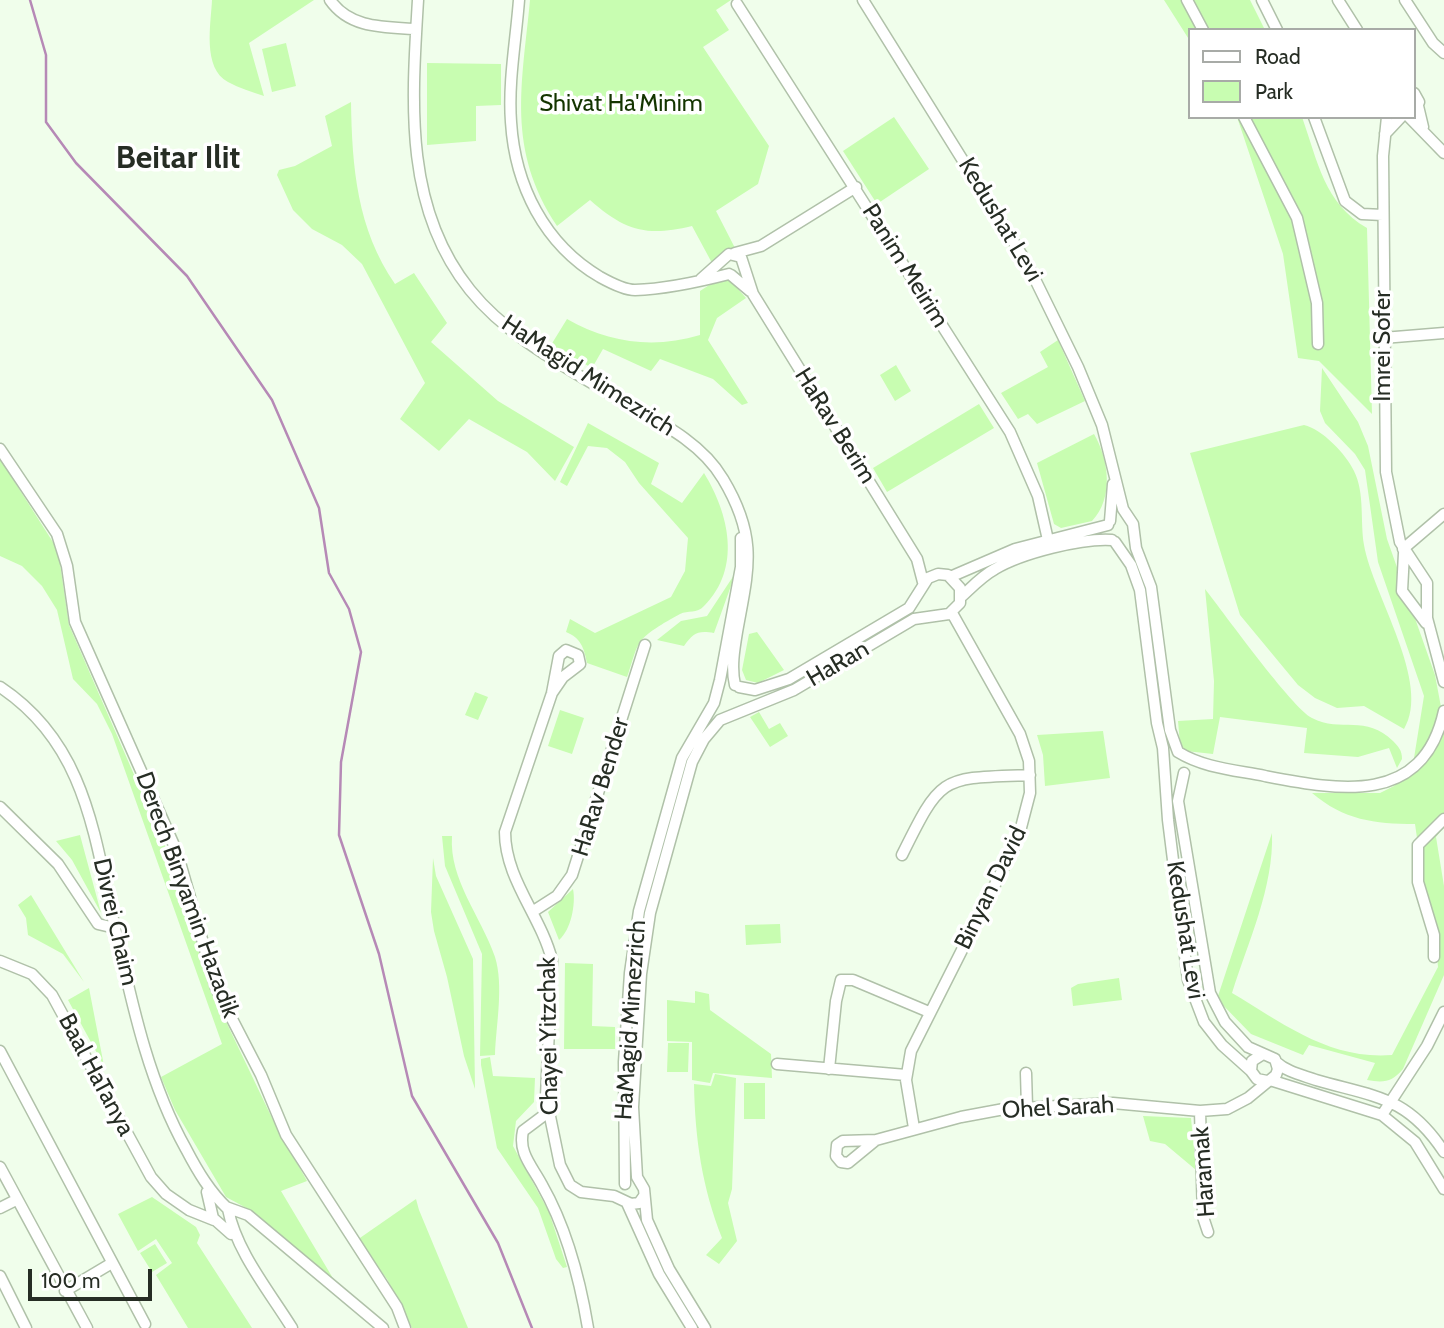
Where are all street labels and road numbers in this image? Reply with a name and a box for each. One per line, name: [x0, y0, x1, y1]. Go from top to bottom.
street label: Kedushat Levi: [952, 153, 1048, 287]
street label: Panim Meirim: [856, 199, 954, 333]
street label: Imrei Sofer: [1369, 290, 1397, 402]
street label: HaMagid Mimezrich: [496, 309, 680, 443]
street label: HaRav Berim: [788, 363, 882, 489]
street label: HaRan: [802, 635, 874, 693]
street label: HaRav Bender: [566, 714, 636, 860]
street label: Derech Binyamin Hazadik: [129, 768, 245, 1022]
street label: Binyan David: [949, 822, 1033, 954]
street label: Divrei Chaim: [86, 856, 144, 988]
street label: Kedushat Levi: [1160, 859, 1210, 1001]
street label: HaMagid Mimezrich: [610, 919, 652, 1121]
street label: Chayei Yitzchak: [533, 957, 565, 1115]
street label: Baal HaTanya: [52, 1009, 140, 1141]
street label: Ohel Sarah: [1001, 1091, 1115, 1125]
street label: Haramak: [1186, 1126, 1222, 1218]

